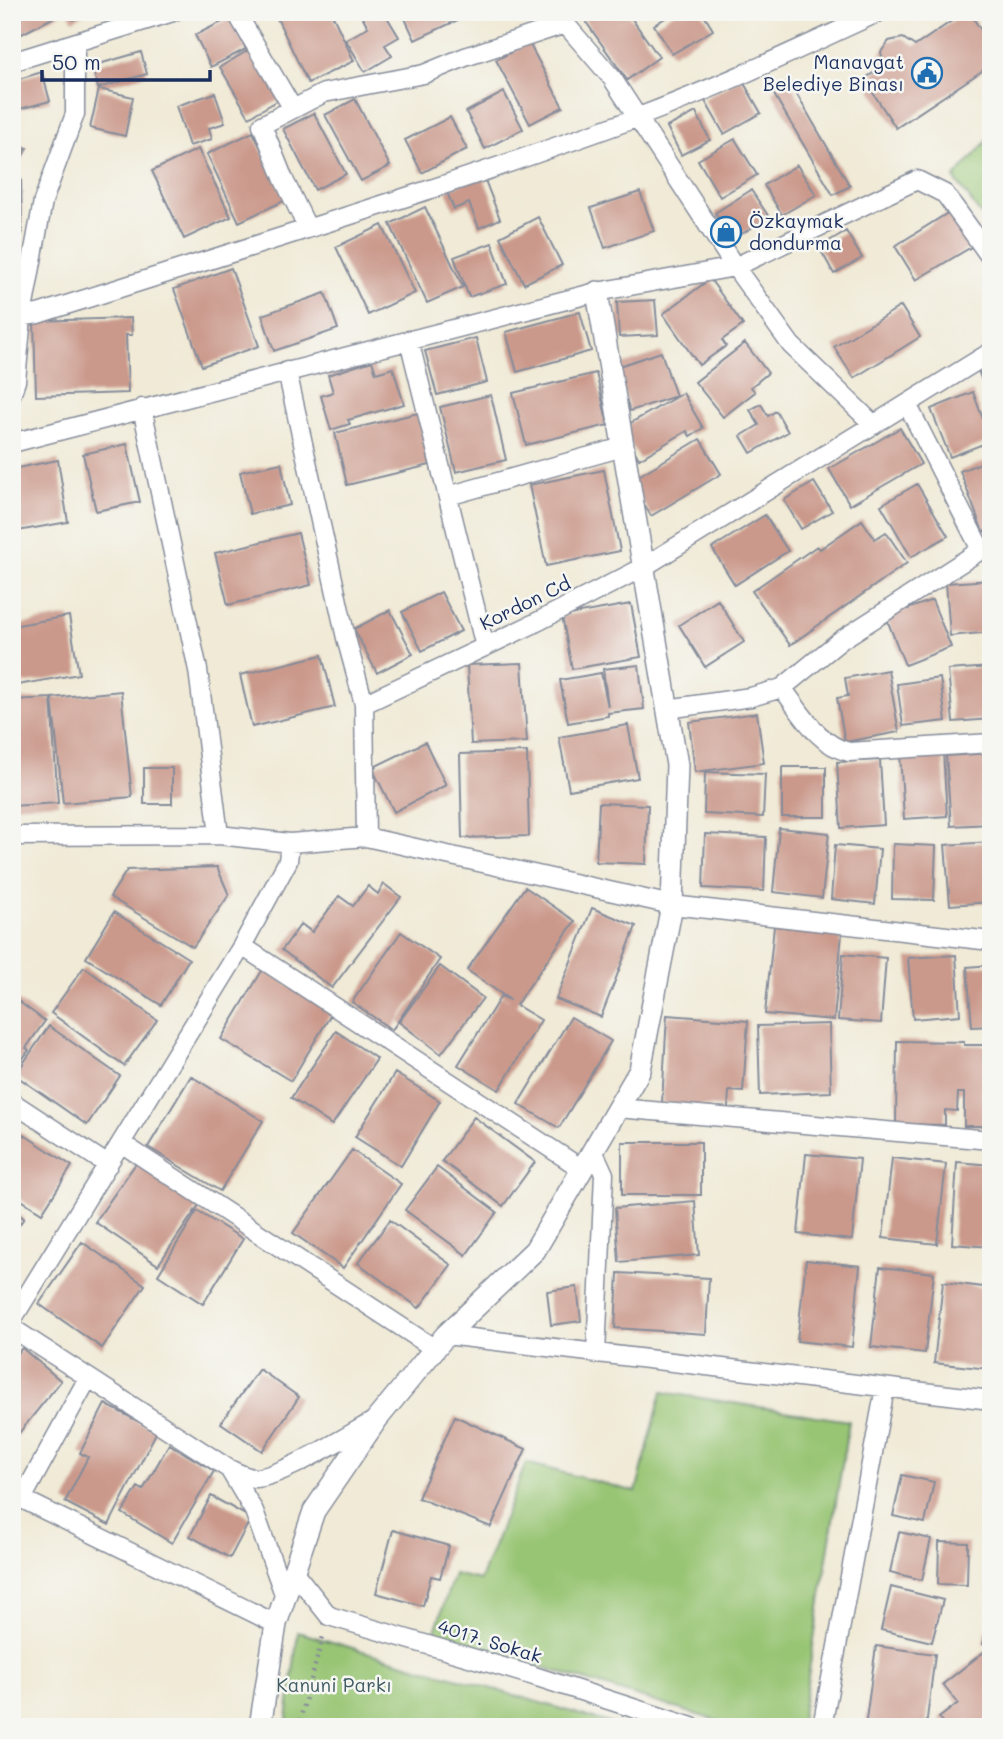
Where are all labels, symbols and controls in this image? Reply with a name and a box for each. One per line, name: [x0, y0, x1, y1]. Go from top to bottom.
scale bar: [42, 38, 210, 82]
text: 50 m: [52, 48, 101, 75]
place label: Manavgat Belediye Binası: [763, 49, 904, 96]
public building icon: Manavgat Belediye Binası: [910, 56, 944, 90]
place label: Özkaymak dondurma: [749, 208, 844, 255]
shop icon: Özkaymak dondurma: [709, 215, 743, 249]
street label: Kordon Cd: [475, 570, 574, 635]
street label: 4017. Sokak: [435, 1613, 545, 1668]
park label: Kanuni Parkı: [276, 1672, 392, 1697]

